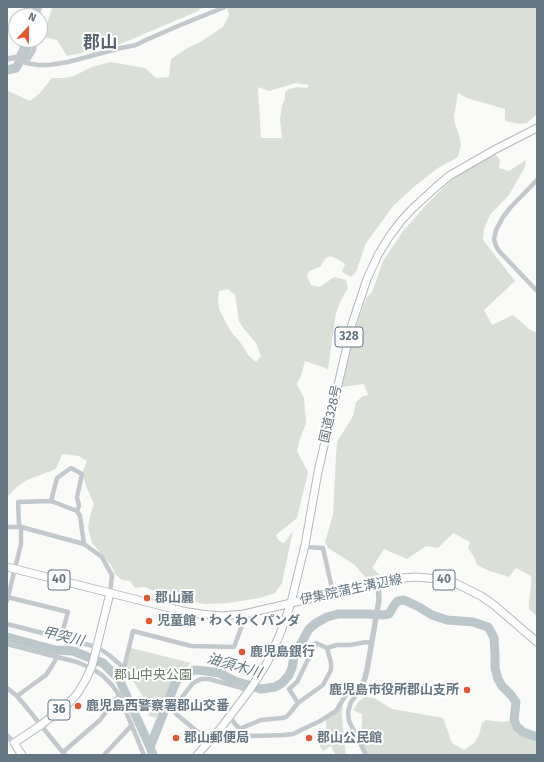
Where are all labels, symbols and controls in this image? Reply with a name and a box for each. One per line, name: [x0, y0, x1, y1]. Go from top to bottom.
north arrow: [8, 8, 48, 48]
text: N: [26, 10, 38, 25]
district label: 郡山: [83, 33, 117, 53]
road number: 328: [335, 327, 363, 347]
street label: 国道328号: [317, 384, 345, 444]
road number: 40: [48, 570, 70, 590]
road number: 40: [433, 570, 455, 590]
street label: 伊集院蒲生溝辺線: [299, 572, 403, 608]
place label: 郡山麓: [155, 590, 194, 606]
marker: 郡山麓: [142, 593, 152, 603]
place label: 児童館・わくわくパンダ: [157, 613, 300, 629]
marker: 児童館・わくわくパンダ: [144, 616, 154, 626]
water label: 甲突川: [41, 624, 85, 650]
place label: 鹿児島銀行: [250, 644, 315, 660]
marker: 鹿児島銀行: [237, 647, 247, 657]
water label: 油須木川: [205, 650, 263, 682]
park label: 郡山中央公園: [114, 667, 192, 683]
place label: 鹿児島市役所郡山支所: [329, 682, 459, 698]
marker: 鹿児島市役所郡山支所: [462, 685, 472, 695]
place label: 鹿児島西警察署郡山交番: [86, 698, 229, 714]
road number: 36: [48, 700, 70, 720]
marker: 鹿児島西警察署郡山交番: [73, 701, 83, 711]
place label: 郡山郵便局: [184, 730, 249, 746]
place label: 郡山公民館: [317, 730, 382, 746]
marker: 郡山郵便局: [171, 733, 181, 743]
marker: 郡山公民館: [304, 733, 314, 743]

